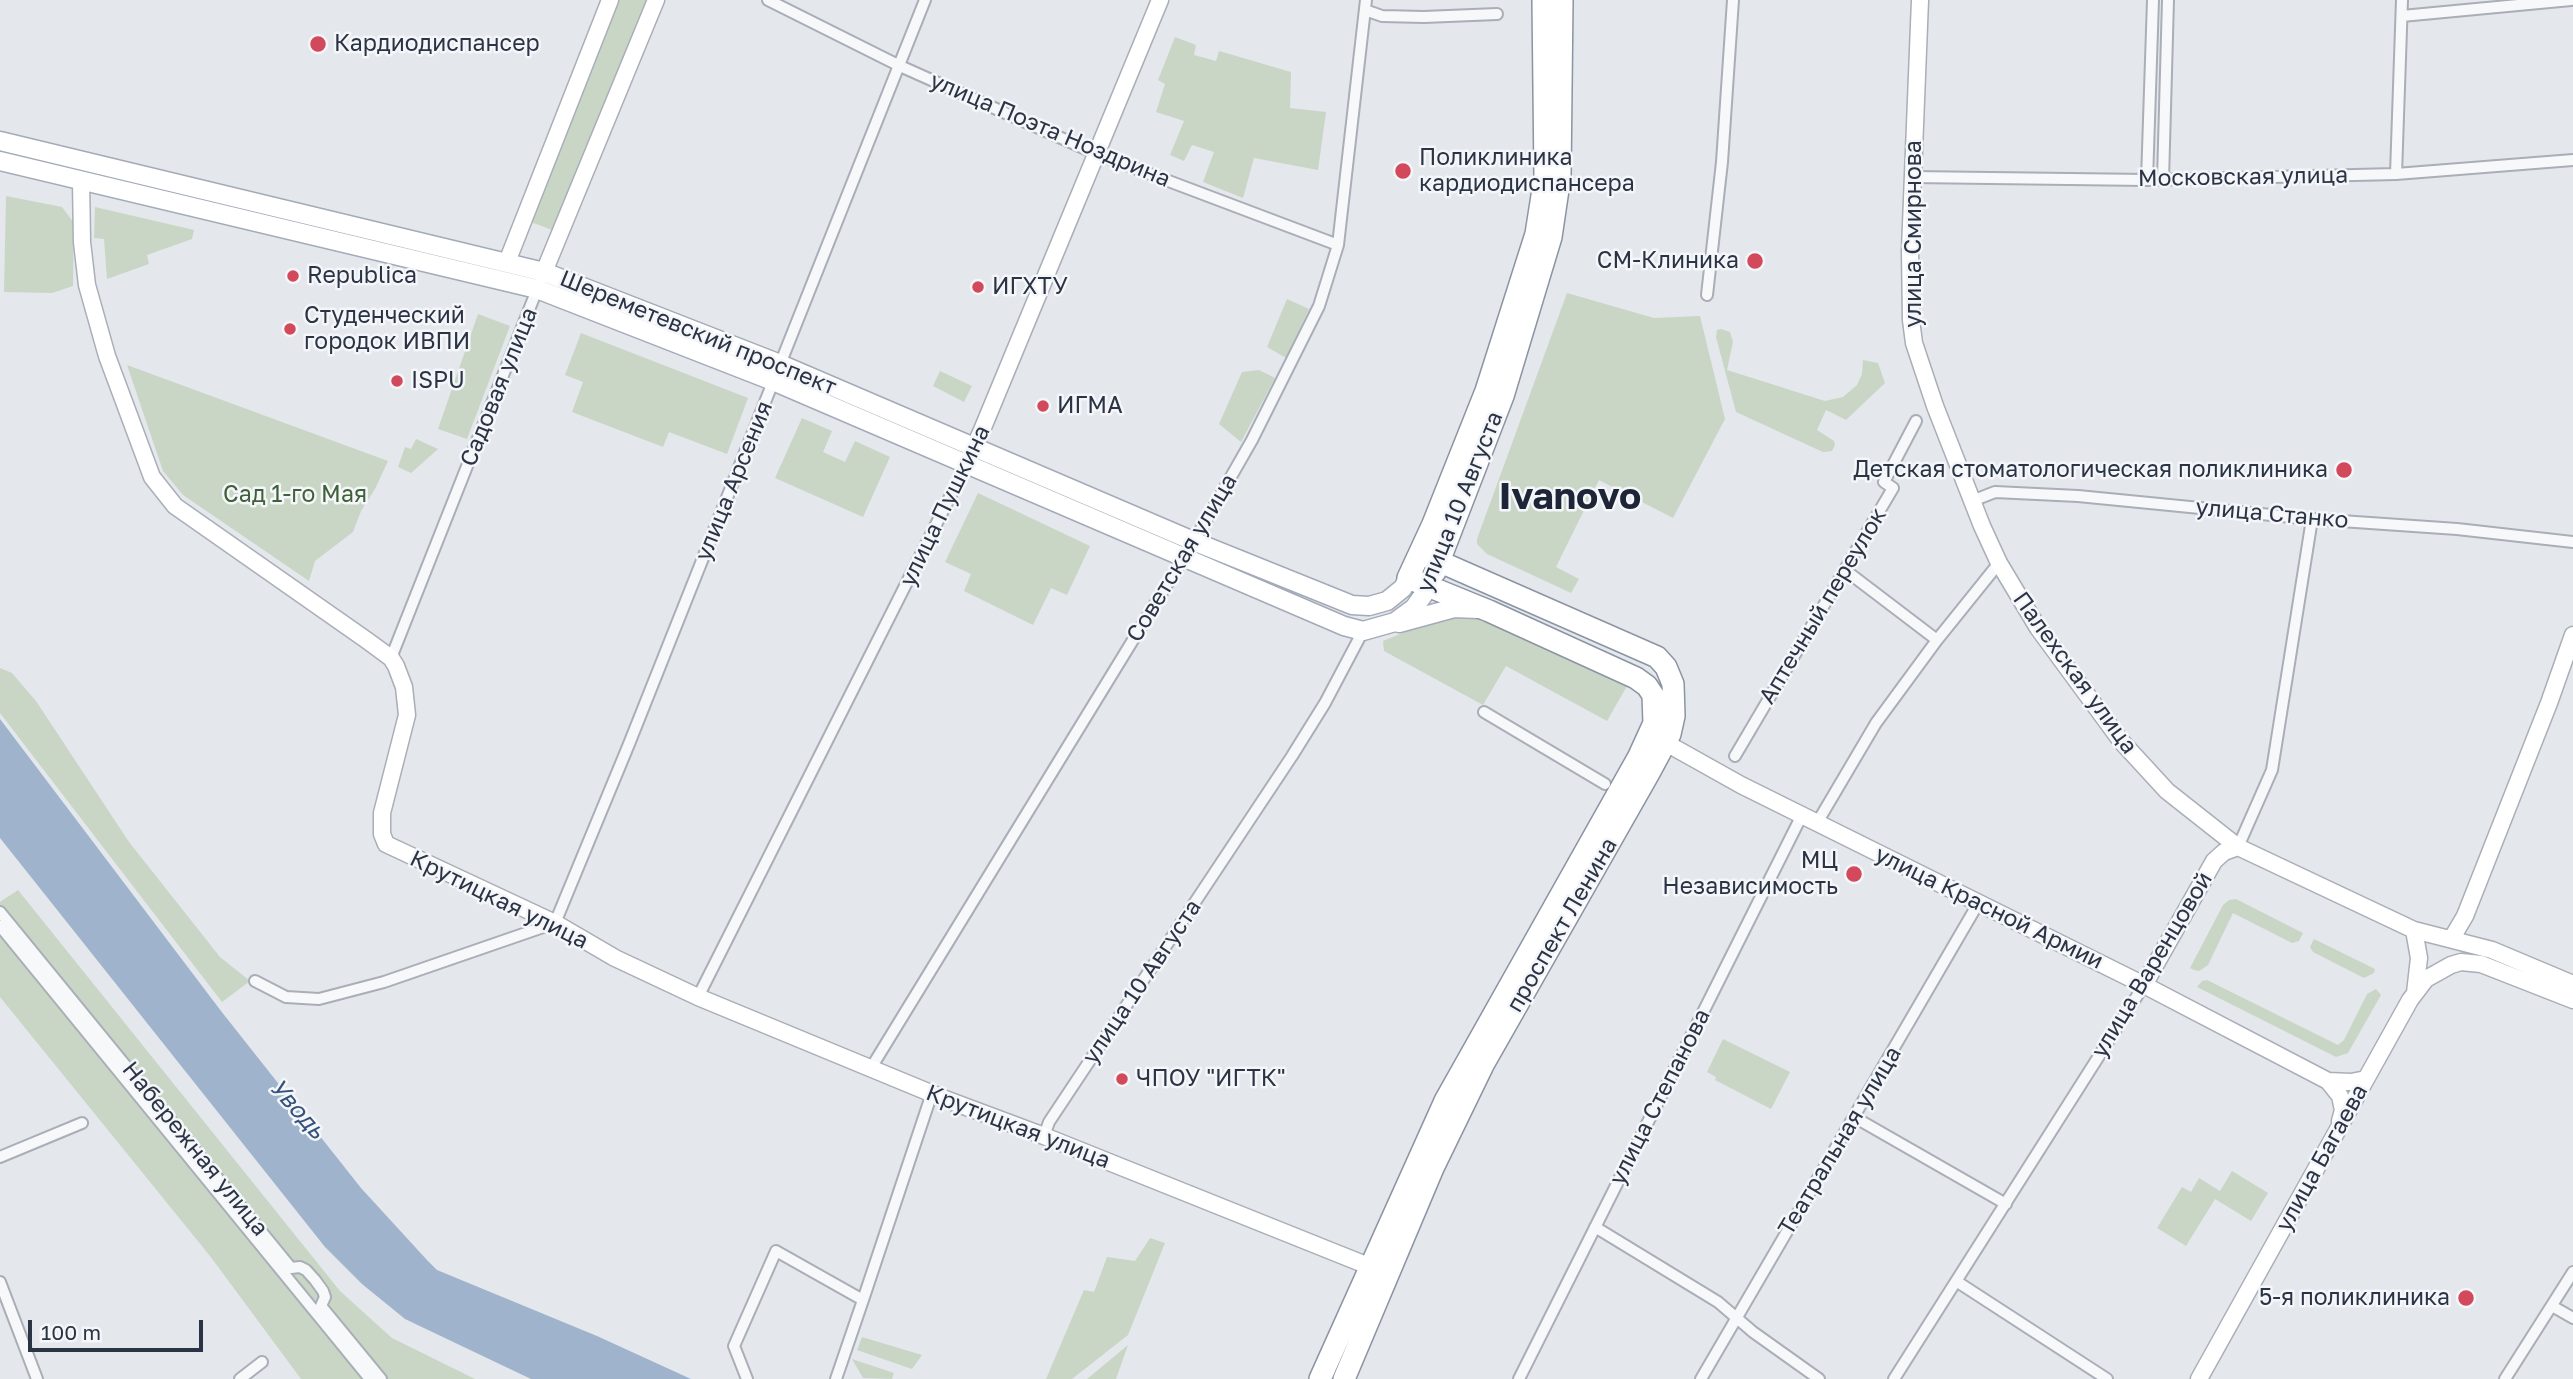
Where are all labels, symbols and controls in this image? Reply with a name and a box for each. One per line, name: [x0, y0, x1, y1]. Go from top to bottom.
place label: Кардиодиспансер: [334, 30, 540, 58]
marker: Кардиодиспансер: [308, 34, 328, 54]
street label: улица Поэта Ноздрина: [926, 67, 1174, 193]
street label: улица Смирнова: [1900, 140, 1928, 328]
place label: Поликлиника кардиодиспансера: [1419, 144, 1635, 198]
marker: Поликлиника кардиодиспансера: [1393, 161, 1413, 181]
street label: Московская улица: [2138, 161, 2348, 193]
place label: СМ-Клиника: [1597, 247, 1739, 275]
marker: СМ-Клиника: [1745, 251, 1765, 271]
place label: Republica: [307, 262, 417, 290]
street label: Шереметевский проспект: [556, 265, 840, 401]
marker: Republica: [285, 268, 301, 284]
place label: ИГХТУ: [992, 273, 1068, 301]
marker: ИГХТУ: [970, 279, 986, 295]
place label: Студенческий городок ИВПИ: [304, 302, 470, 356]
street label: Садовая улица: [455, 304, 543, 470]
marker: Студенческий городок ИВПИ: [282, 321, 298, 337]
place label: ISPU: [411, 367, 465, 395]
marker: ISPU: [389, 373, 405, 389]
place label: ИГМА: [1057, 392, 1123, 420]
street label: улица Арсения: [689, 397, 779, 565]
marker: ИГМА: [1035, 398, 1051, 414]
street label: улица 10 Августа: [1411, 408, 1509, 596]
street label: улица Пушкина: [894, 421, 996, 591]
place label: Детская стоматологическая поликлиника: [1853, 456, 2328, 484]
marker: Детская стоматологическая поликлиника: [2334, 460, 2354, 480]
street label: Советская улица: [1121, 469, 1243, 647]
district label: Ivanovo: [1499, 475, 1641, 519]
park label: Сад 1-го Мая: [223, 481, 367, 509]
street label: улица Станко: [2194, 494, 2350, 534]
street label: Аптечный переулок: [1753, 503, 1893, 709]
street label: Палехская улица: [2007, 587, 2143, 759]
street label: проспект Ленина: [1501, 833, 1623, 1017]
street label: улица Красной Армии: [1870, 841, 2108, 975]
street label: Крутицкая улица: [405, 845, 593, 955]
place label: МЦ Независимость: [1662, 847, 1838, 901]
marker: МЦ Независимость: [1844, 864, 1864, 884]
street label: улица Варенцовой: [2086, 867, 2218, 1063]
street label: улица 10 Августа: [1077, 894, 1207, 1070]
street label: улица Степанова: [1604, 1004, 1716, 1190]
street label: Театральная улица: [1773, 1042, 1907, 1240]
street label: Набережная улица: [116, 1056, 274, 1242]
place label: ЧПОУ "ИГТК": [1136, 1065, 1286, 1093]
marker: ЧПОУ "ИГТК": [1114, 1071, 1130, 1087]
water label: Уводь: [263, 1073, 331, 1145]
street label: Крутицкая улица: [922, 1079, 1114, 1175]
street label: улица Багаева: [2270, 1080, 2374, 1236]
place label: 5-я поликлиника: [2259, 1284, 2450, 1312]
marker: 5-я поликлиника: [2456, 1288, 2476, 1308]
scale bar: [32, 1306, 206, 1350]
text: 100 m: [41, 1319, 101, 1345]

